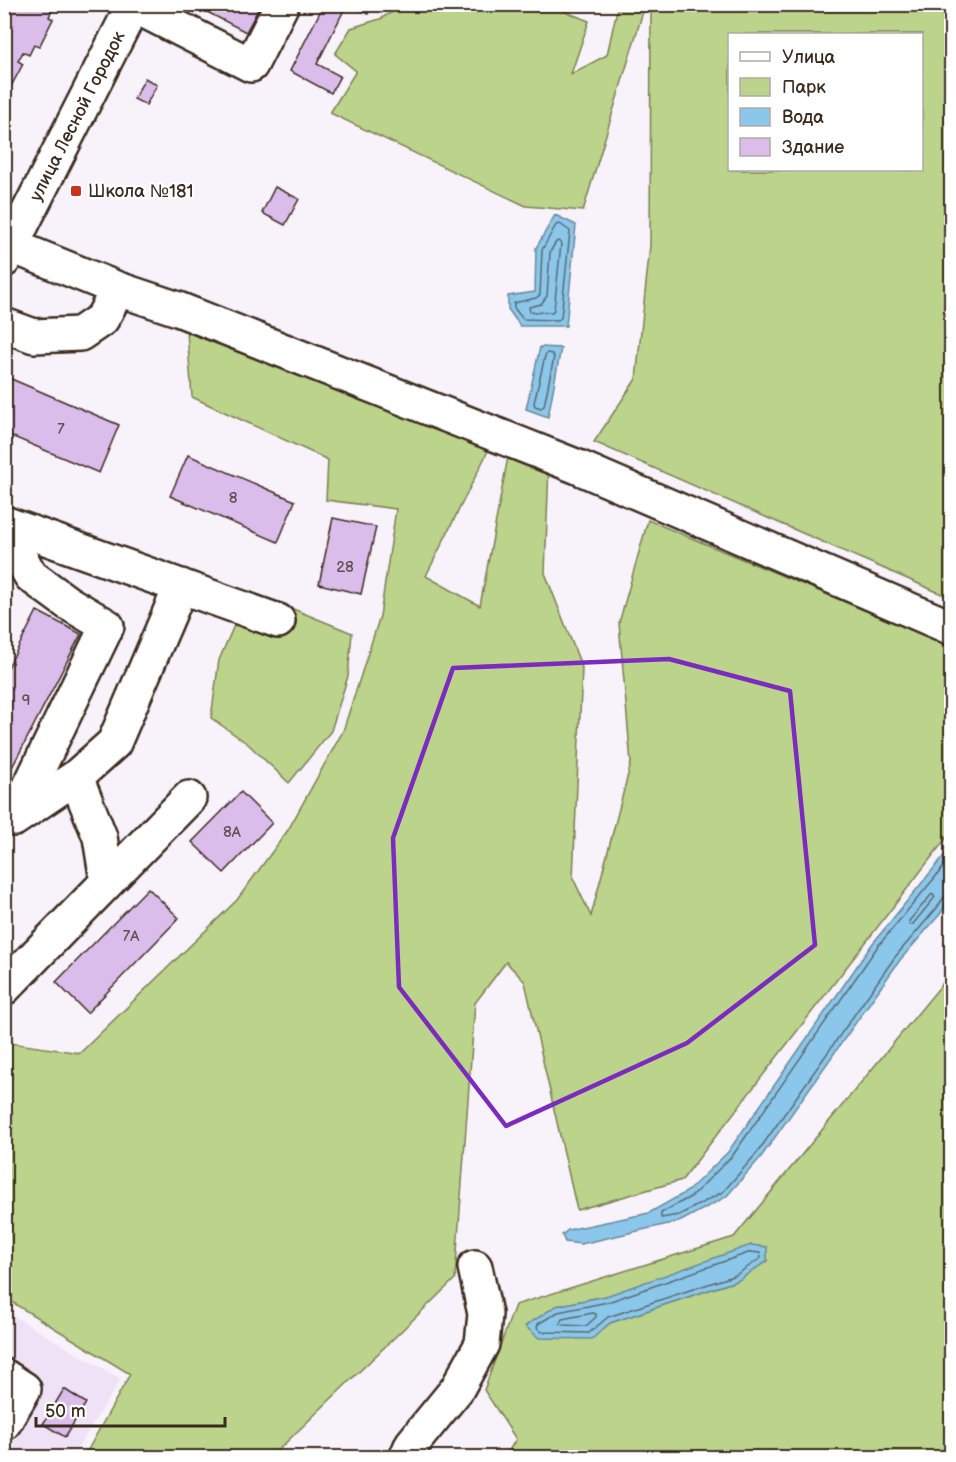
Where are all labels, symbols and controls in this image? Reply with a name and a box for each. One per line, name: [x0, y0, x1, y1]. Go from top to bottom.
street label: улица Лесной Городок: [25, 27, 130, 205]
legend: [728, 33, 923, 171]
text: Улица: [782, 47, 836, 68]
text: Парк: [782, 77, 826, 98]
text: Вода: [782, 107, 824, 128]
text: Здание: [782, 137, 844, 158]
place label: Школа №181: [88, 181, 193, 202]
marker: Школа №181: [69, 184, 83, 198]
house number: 7: [57, 420, 65, 439]
house number: 8: [229, 489, 238, 508]
house number: 28: [336, 558, 354, 577]
house number: 9: [22, 691, 30, 710]
house number: 8А: [223, 823, 242, 842]
house number: 7А: [123, 927, 140, 946]
scale bar: [36, 1390, 225, 1428]
text: 50 m: [45, 1401, 86, 1422]

